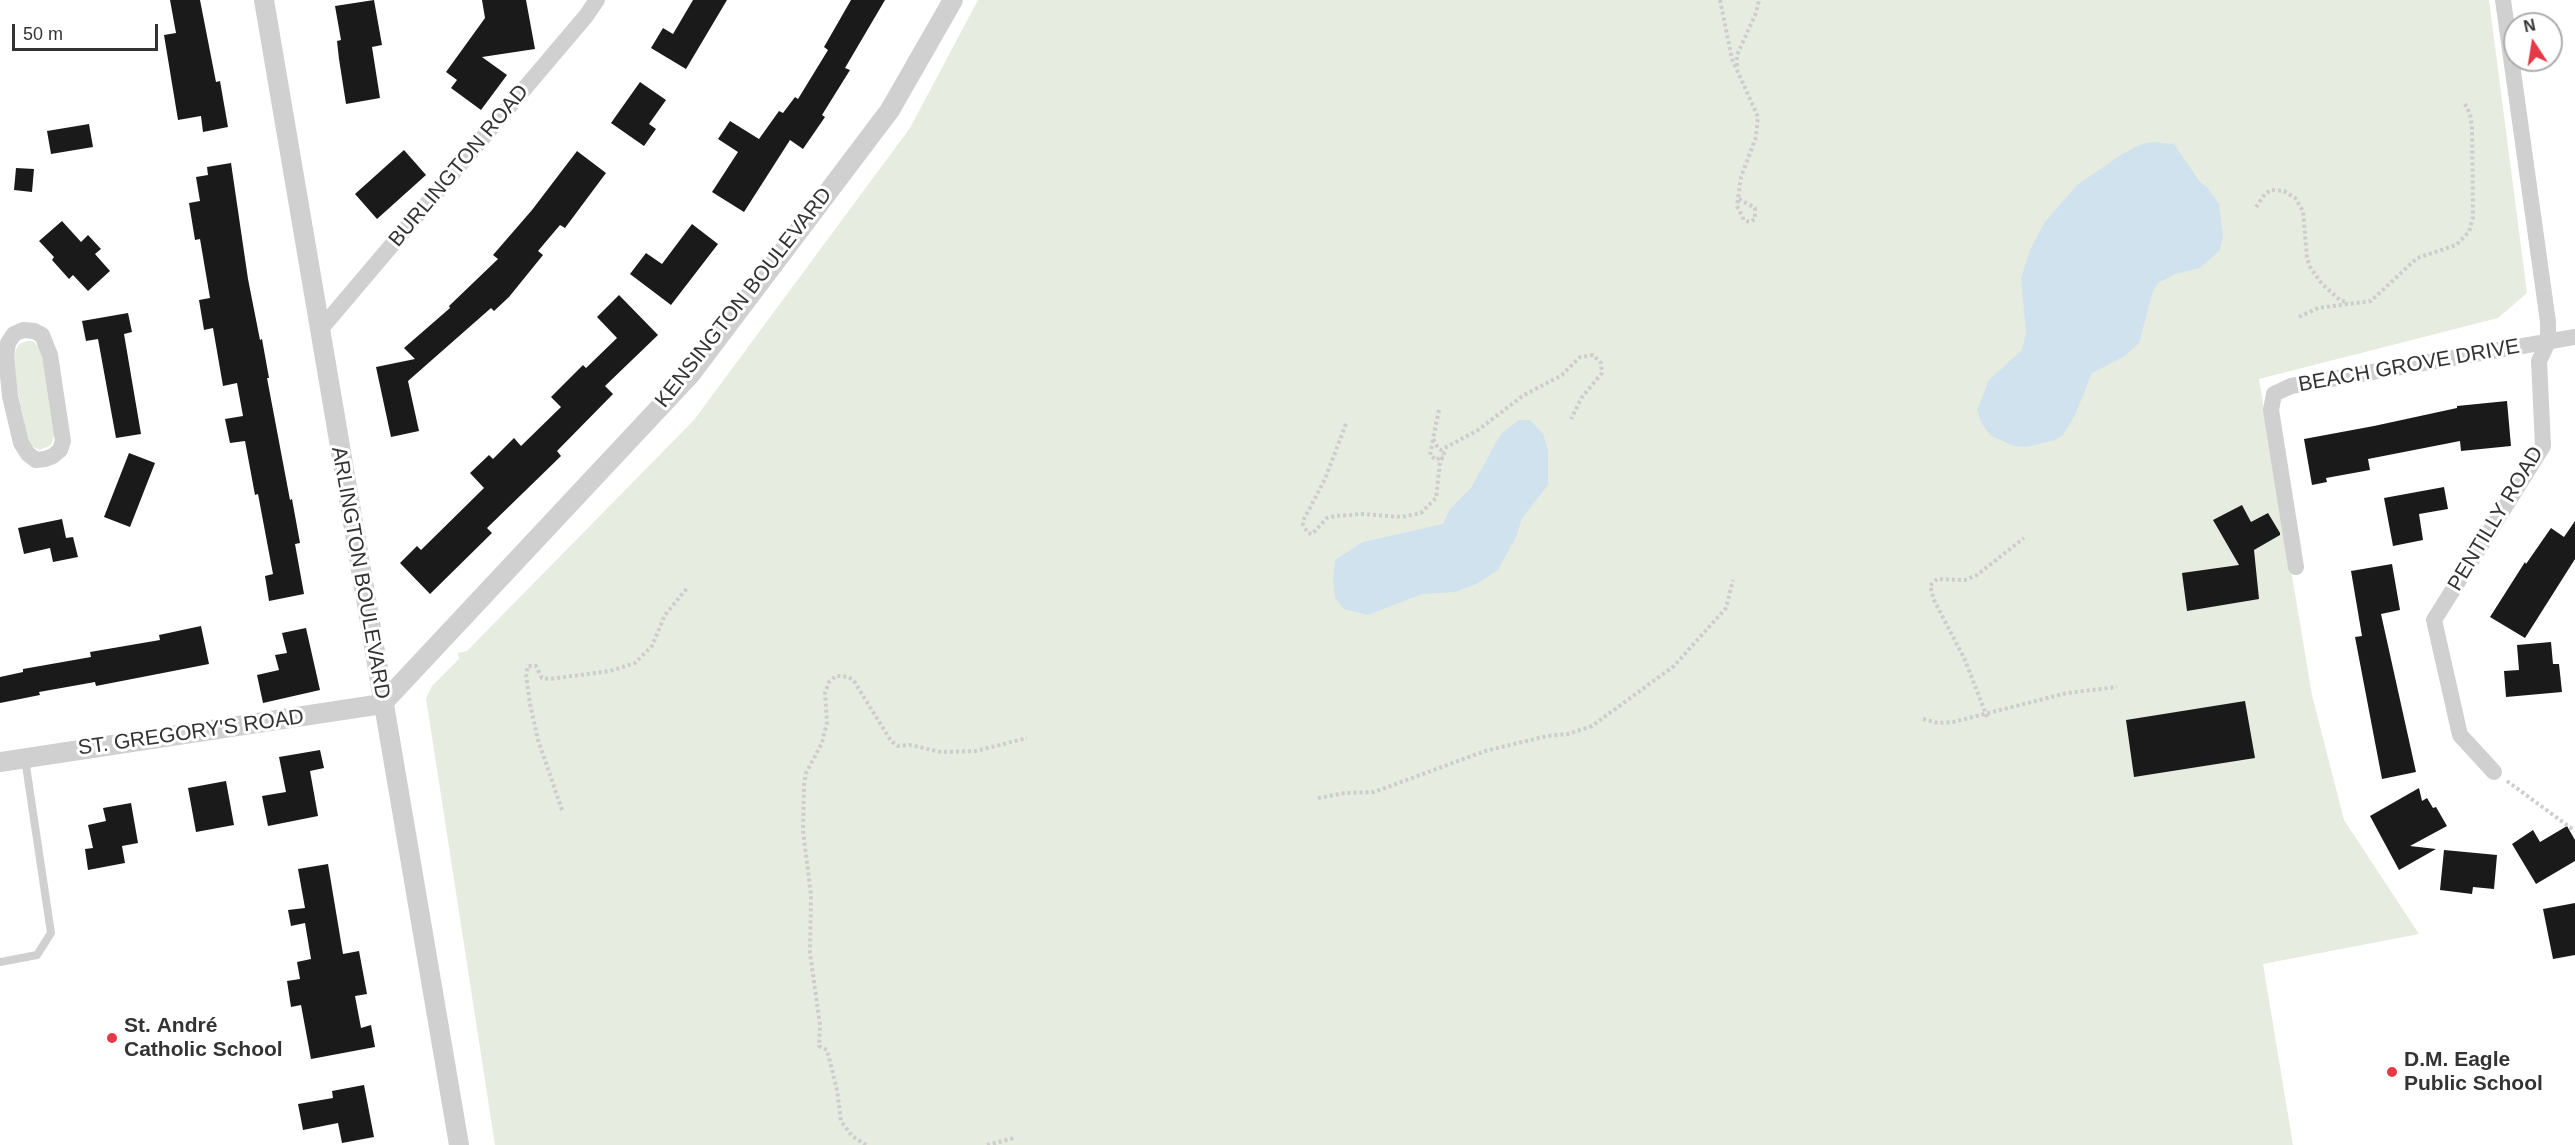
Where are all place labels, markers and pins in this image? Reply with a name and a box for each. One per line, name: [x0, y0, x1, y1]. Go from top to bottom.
place label: St. André Catholic School: [124, 1013, 283, 1063]
marker: St. André Catholic School: [105, 1031, 119, 1045]
place label: D.M. Eagle Public School: [2404, 1047, 2543, 1097]
marker: D.M. Eagle Public School: [2385, 1065, 2399, 1079]

